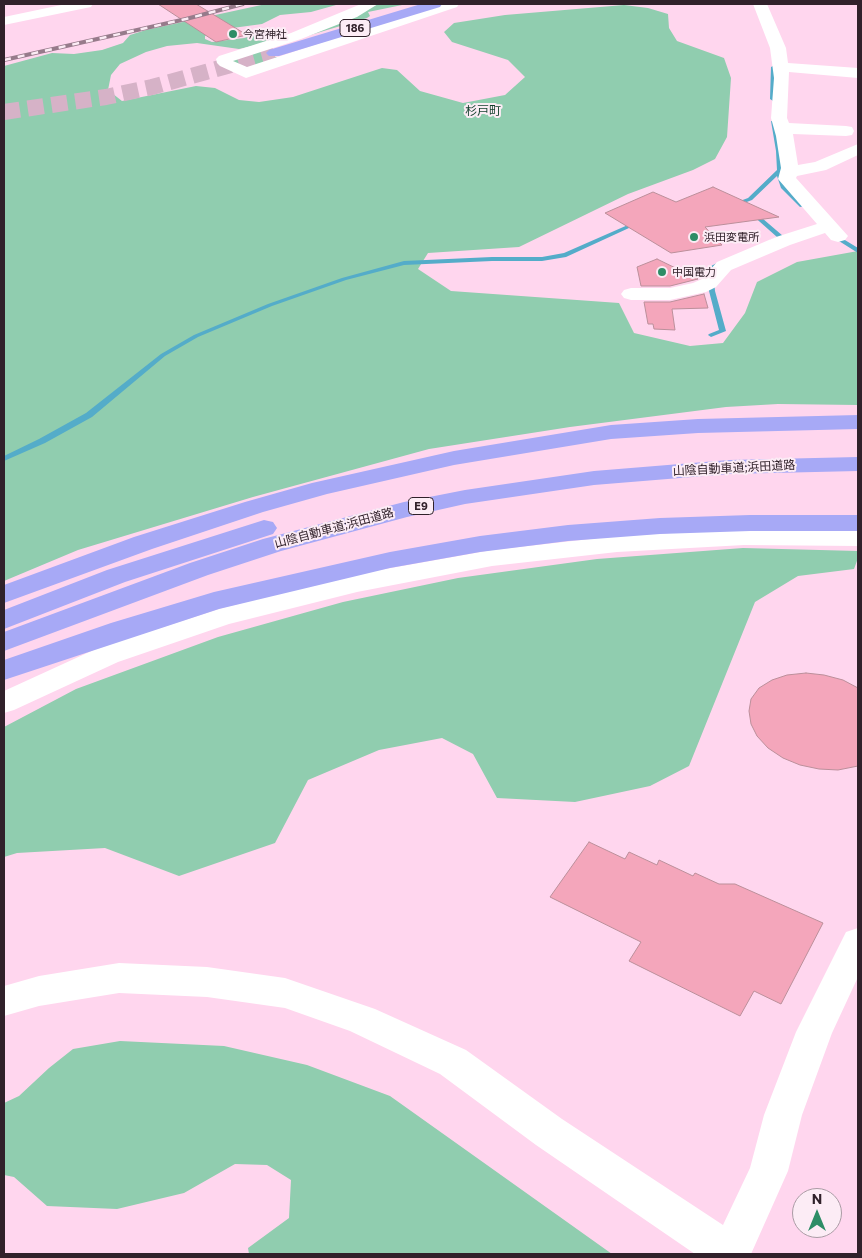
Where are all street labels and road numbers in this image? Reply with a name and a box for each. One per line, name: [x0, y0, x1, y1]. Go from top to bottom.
road number: 186: [340, 19, 370, 36]
street label: 山陰自動車道;浜田道路: [672, 458, 796, 478]
road number: E9: [408, 498, 434, 514]
street label: 山陰自動車道;浜田道路: [273, 505, 395, 551]

